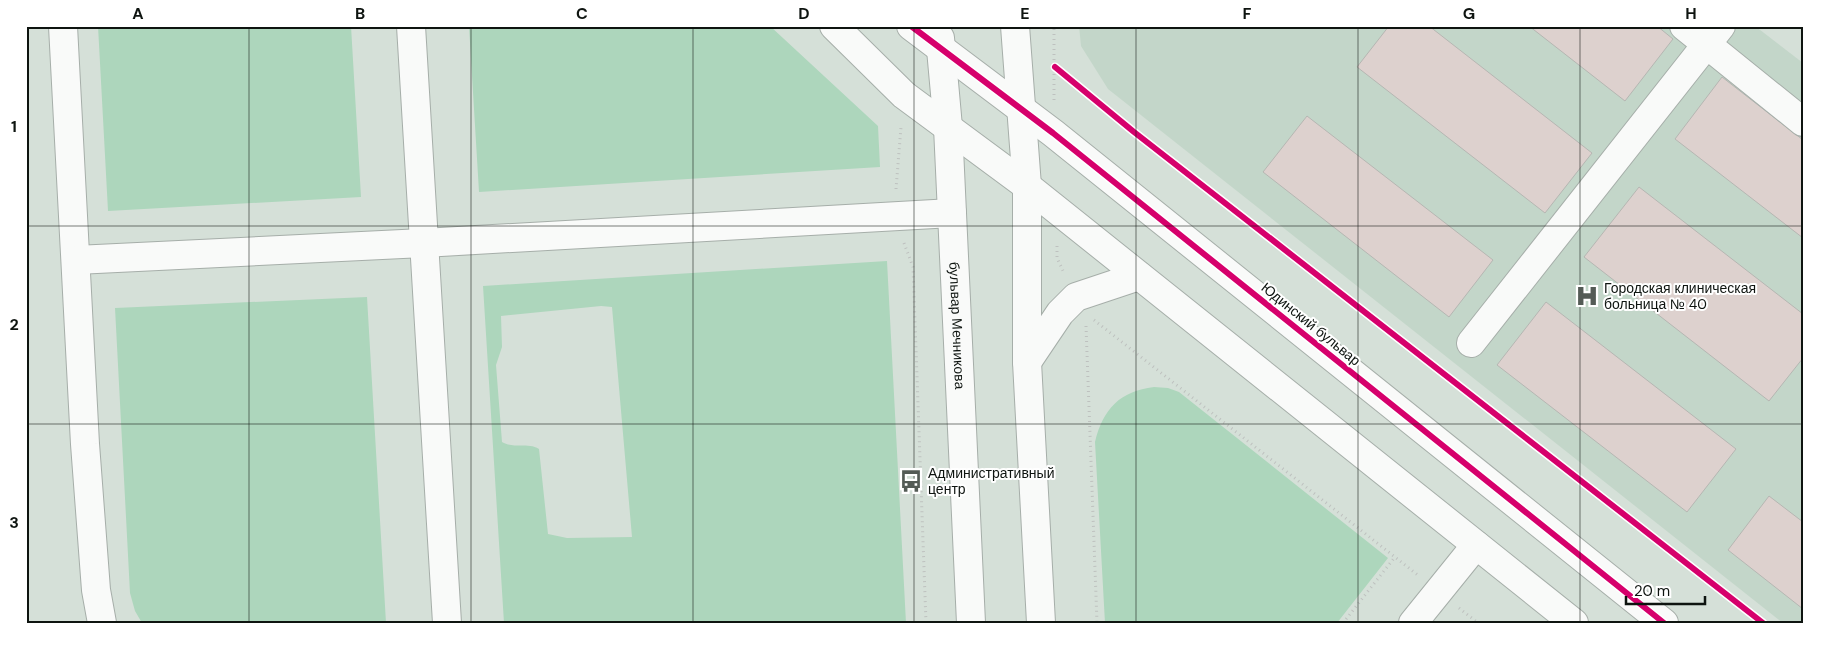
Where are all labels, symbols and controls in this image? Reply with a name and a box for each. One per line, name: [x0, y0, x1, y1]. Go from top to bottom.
text: A: [132, 3, 144, 24]
text: B: [355, 3, 365, 24]
text: C: [576, 3, 588, 24]
text: D: [798, 3, 810, 24]
text: E: [1020, 3, 1030, 24]
text: F: [1243, 3, 1252, 24]
text: G: [1463, 3, 1475, 24]
text: H: [1685, 3, 1697, 24]
text: 1: [11, 116, 17, 137]
street label: бульвар Мечникова: [945, 261, 969, 390]
street label: Юдинский бульвар: [1258, 278, 1364, 370]
place label: Городская клиническая больница № 40: [1604, 279, 1756, 313]
hospital icon: Городская клиническая больница № 40: [1574, 283, 1600, 309]
text: 2: [9, 314, 19, 335]
place label: Административный центр: [928, 464, 1054, 498]
bus stop icon: Административный центр: [898, 468, 924, 494]
text: 3: [9, 512, 19, 533]
scale bar: [1626, 574, 1705, 606]
text: 20 m: [1634, 581, 1670, 601]

